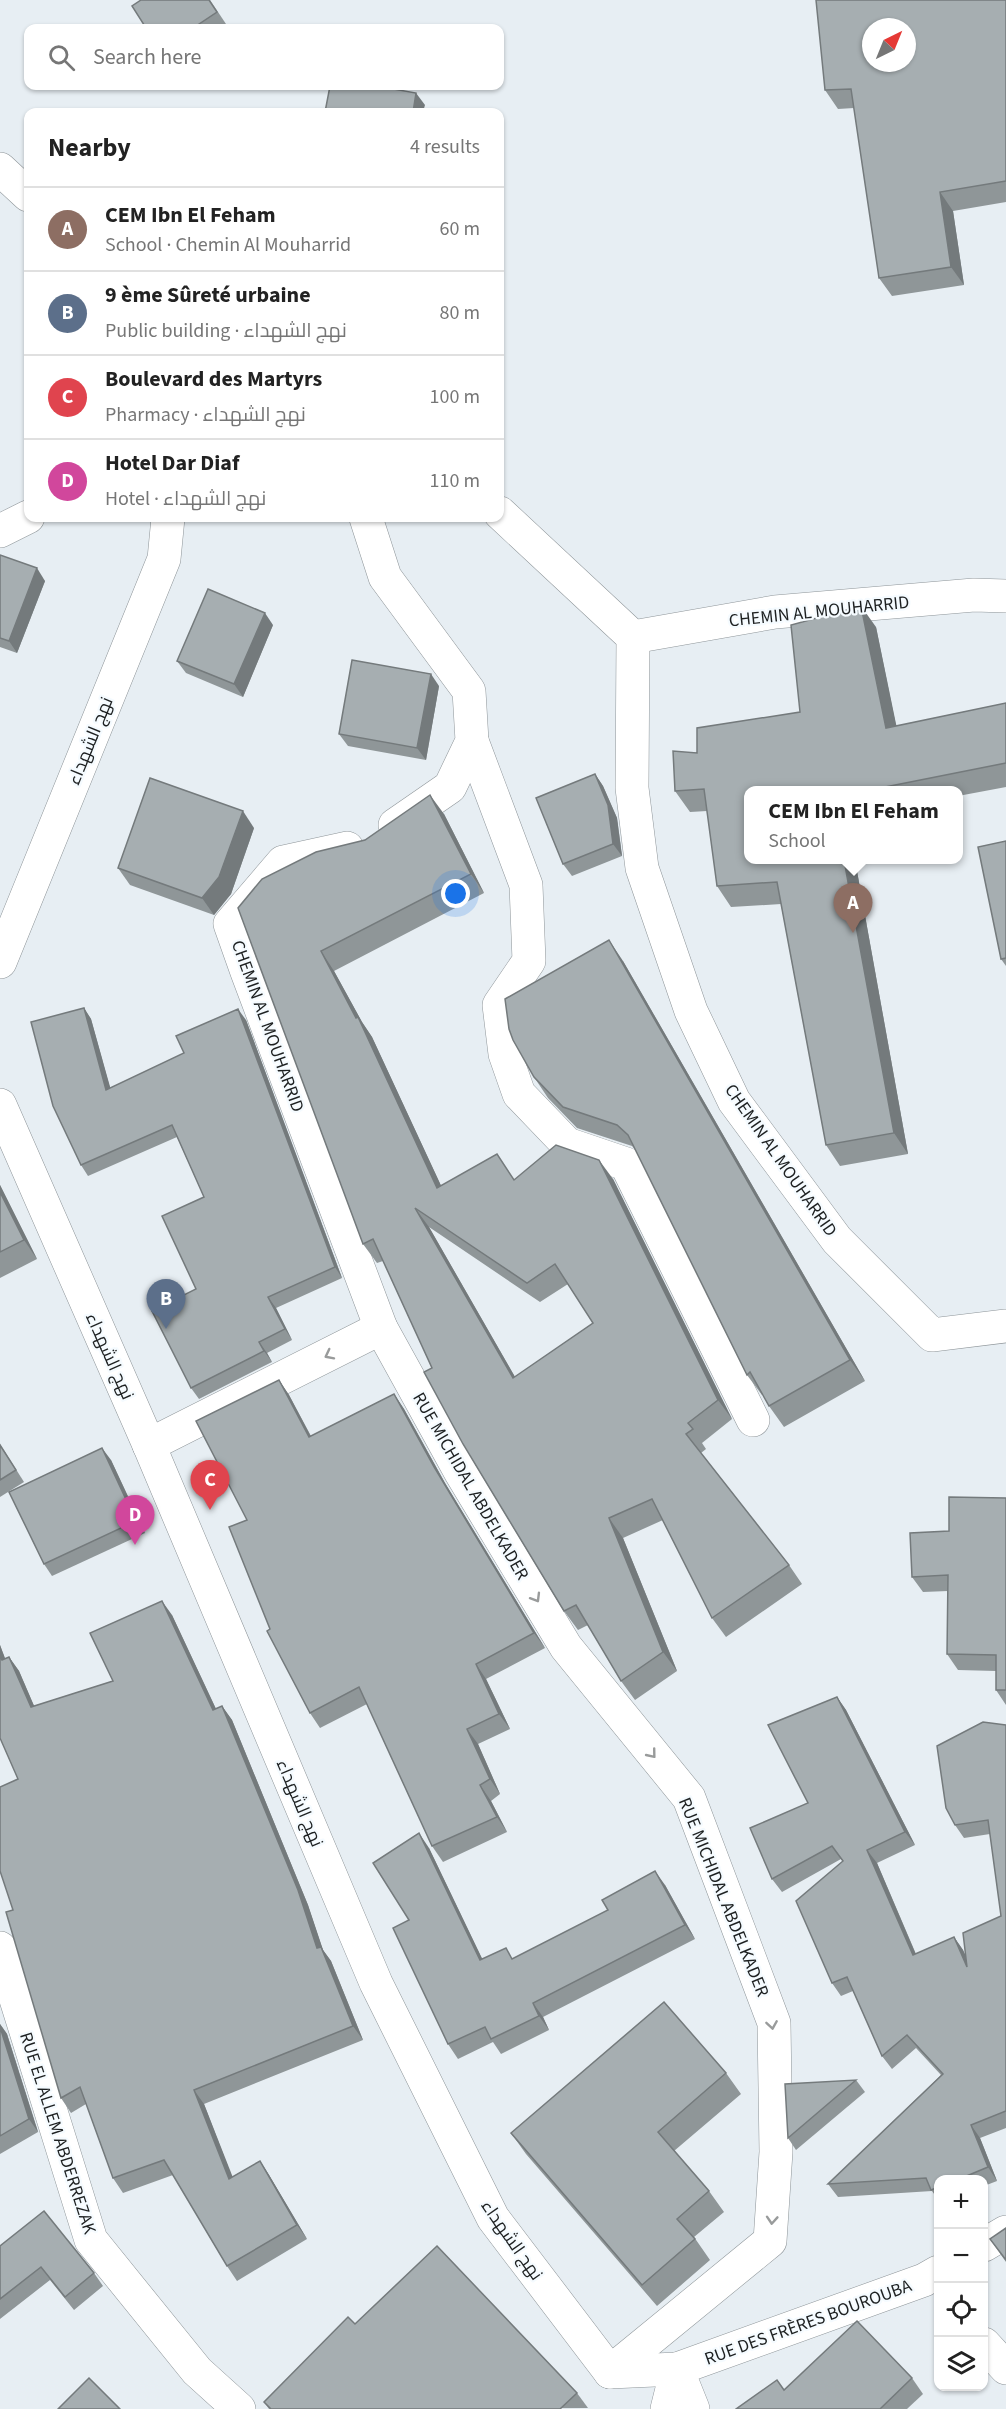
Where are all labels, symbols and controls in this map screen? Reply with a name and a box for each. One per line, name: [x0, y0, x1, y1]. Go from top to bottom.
north arrow: [862, 18, 916, 72]
search box: [24, 24, 504, 90]
icon: search: [45, 41, 78, 74]
text: Search here: [93, 41, 201, 73]
text: Nearby: [48, 129, 131, 166]
text: 4 results: [410, 133, 480, 161]
text: CEM Ibn El Feham: [105, 199, 276, 231]
text: A: [62, 215, 73, 243]
text: 60 m: [440, 215, 480, 243]
text: School · Chemin Al Mouharrid: [105, 231, 351, 259]
text: 9 ème Sûreté urbaine: [105, 279, 311, 311]
text: B: [61, 299, 74, 327]
text: 80 m: [440, 299, 480, 327]
text: Public building · نهج الشهداء: [105, 317, 347, 345]
text: Boulevard des Martyrs: [105, 363, 322, 395]
text: C: [62, 383, 73, 411]
text: 100 m: [430, 383, 480, 411]
text: Pharmacy · نهج الشهداء: [105, 401, 306, 429]
text: Hotel Dar Diaf: [105, 447, 239, 479]
text: D: [61, 467, 74, 495]
text: 110 m: [430, 467, 480, 495]
text: Hotel · نهج الشهداء: [105, 485, 266, 513]
street label: CHEMIN AL MOUHARRID: [728, 590, 910, 633]
street label: نهج الشهداء: [61, 693, 119, 789]
popup: [744, 786, 963, 864]
text: CEM Ibn El Feham: [768, 795, 939, 827]
text: School: [768, 827, 826, 855]
your location: [441, 879, 470, 908]
pin: A: [834, 884, 872, 933]
street label: CHEMIN AL MOUHARRID: [225, 937, 310, 1116]
street label: CHEMIN AL MOUHARRID: [718, 1079, 843, 1242]
pin: B: [146, 1280, 186, 1329]
street label: نهج الشهداء: [79, 1309, 140, 1404]
one-way arrow: [325, 1347, 336, 1359]
street label: RUE MICHIDAL ABDELKADER: [406, 1388, 535, 1585]
pin: C: [190, 1460, 230, 1510]
pin: D: [116, 1496, 154, 1545]
one-way arrow: [529, 1592, 541, 1602]
one-way arrow: [645, 1747, 656, 1758]
street label: نهج الشهداء: [270, 1756, 329, 1851]
street label: RUE MICHIDAL ABDELKADER: [672, 1794, 775, 2001]
one-way arrow: [766, 2021, 778, 2030]
street label: RUE EL ALLEM ABDERREZAK: [13, 2029, 102, 2238]
map controls: [934, 2175, 988, 2391]
button: +: [934, 2175, 988, 2229]
street label: نهج الشهداء: [475, 2195, 549, 2286]
one-way arrow: [765, 2216, 778, 2225]
button: −: [934, 2229, 988, 2283]
street label: RUE DES FRÈRES BOUROUBA: [701, 2273, 915, 2372]
button: locate: [934, 2283, 988, 2337]
button: layers: [934, 2337, 988, 2391]

